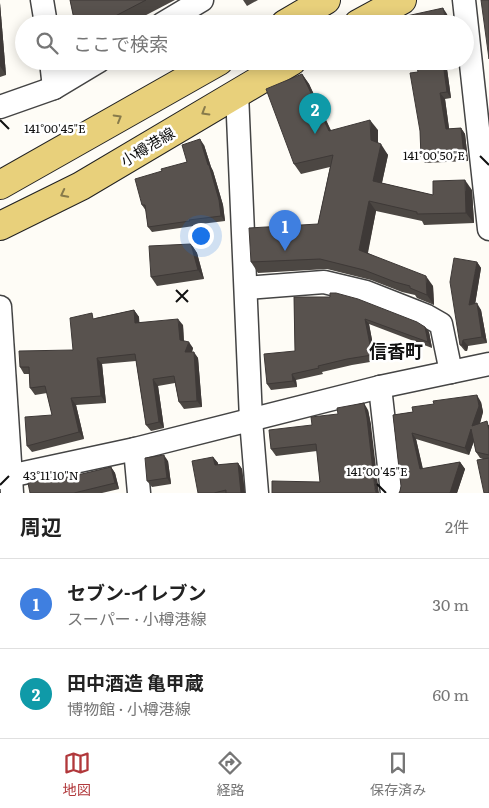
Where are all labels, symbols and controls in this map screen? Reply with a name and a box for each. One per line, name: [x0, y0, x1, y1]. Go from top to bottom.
search box: [15, 15, 474, 70]
icon: search: [33, 29, 61, 57]
text: ここで検索: [73, 29, 168, 57]
pin: 2: [299, 93, 331, 134]
one-way arrow: [201, 105, 210, 115]
one-way arrow: [113, 114, 122, 124]
text: 141°00'45"E: [24, 119, 86, 137]
street label: 小樽港線: [115, 121, 179, 171]
text: 141°00'50"E: [403, 146, 465, 164]
one-way arrow: [61, 188, 70, 198]
pin: 1: [269, 210, 301, 251]
your location: [188, 223, 214, 249]
district label: 信香町: [369, 337, 423, 364]
text: 141°00'45"E: [346, 462, 408, 480]
text: 43°11'10"N: [23, 466, 79, 484]
text: 周辺: [20, 510, 62, 541]
text: 2件: [445, 514, 469, 538]
text: セブン-イレブン: [67, 578, 206, 606]
text: 1: [33, 592, 39, 616]
text: 30 m: [432, 592, 469, 616]
text: スーパー · 小樽港線: [67, 606, 207, 630]
text: 田中酒造 亀甲蔵: [67, 668, 204, 696]
text: 2: [32, 682, 40, 706]
text: 60 m: [432, 682, 469, 706]
text: 博物館 · 小樽港線: [67, 696, 191, 720]
tab: 地図: [63, 749, 91, 799]
tab: 経路: [216, 749, 244, 799]
tab: 保存済み: [370, 749, 426, 799]

